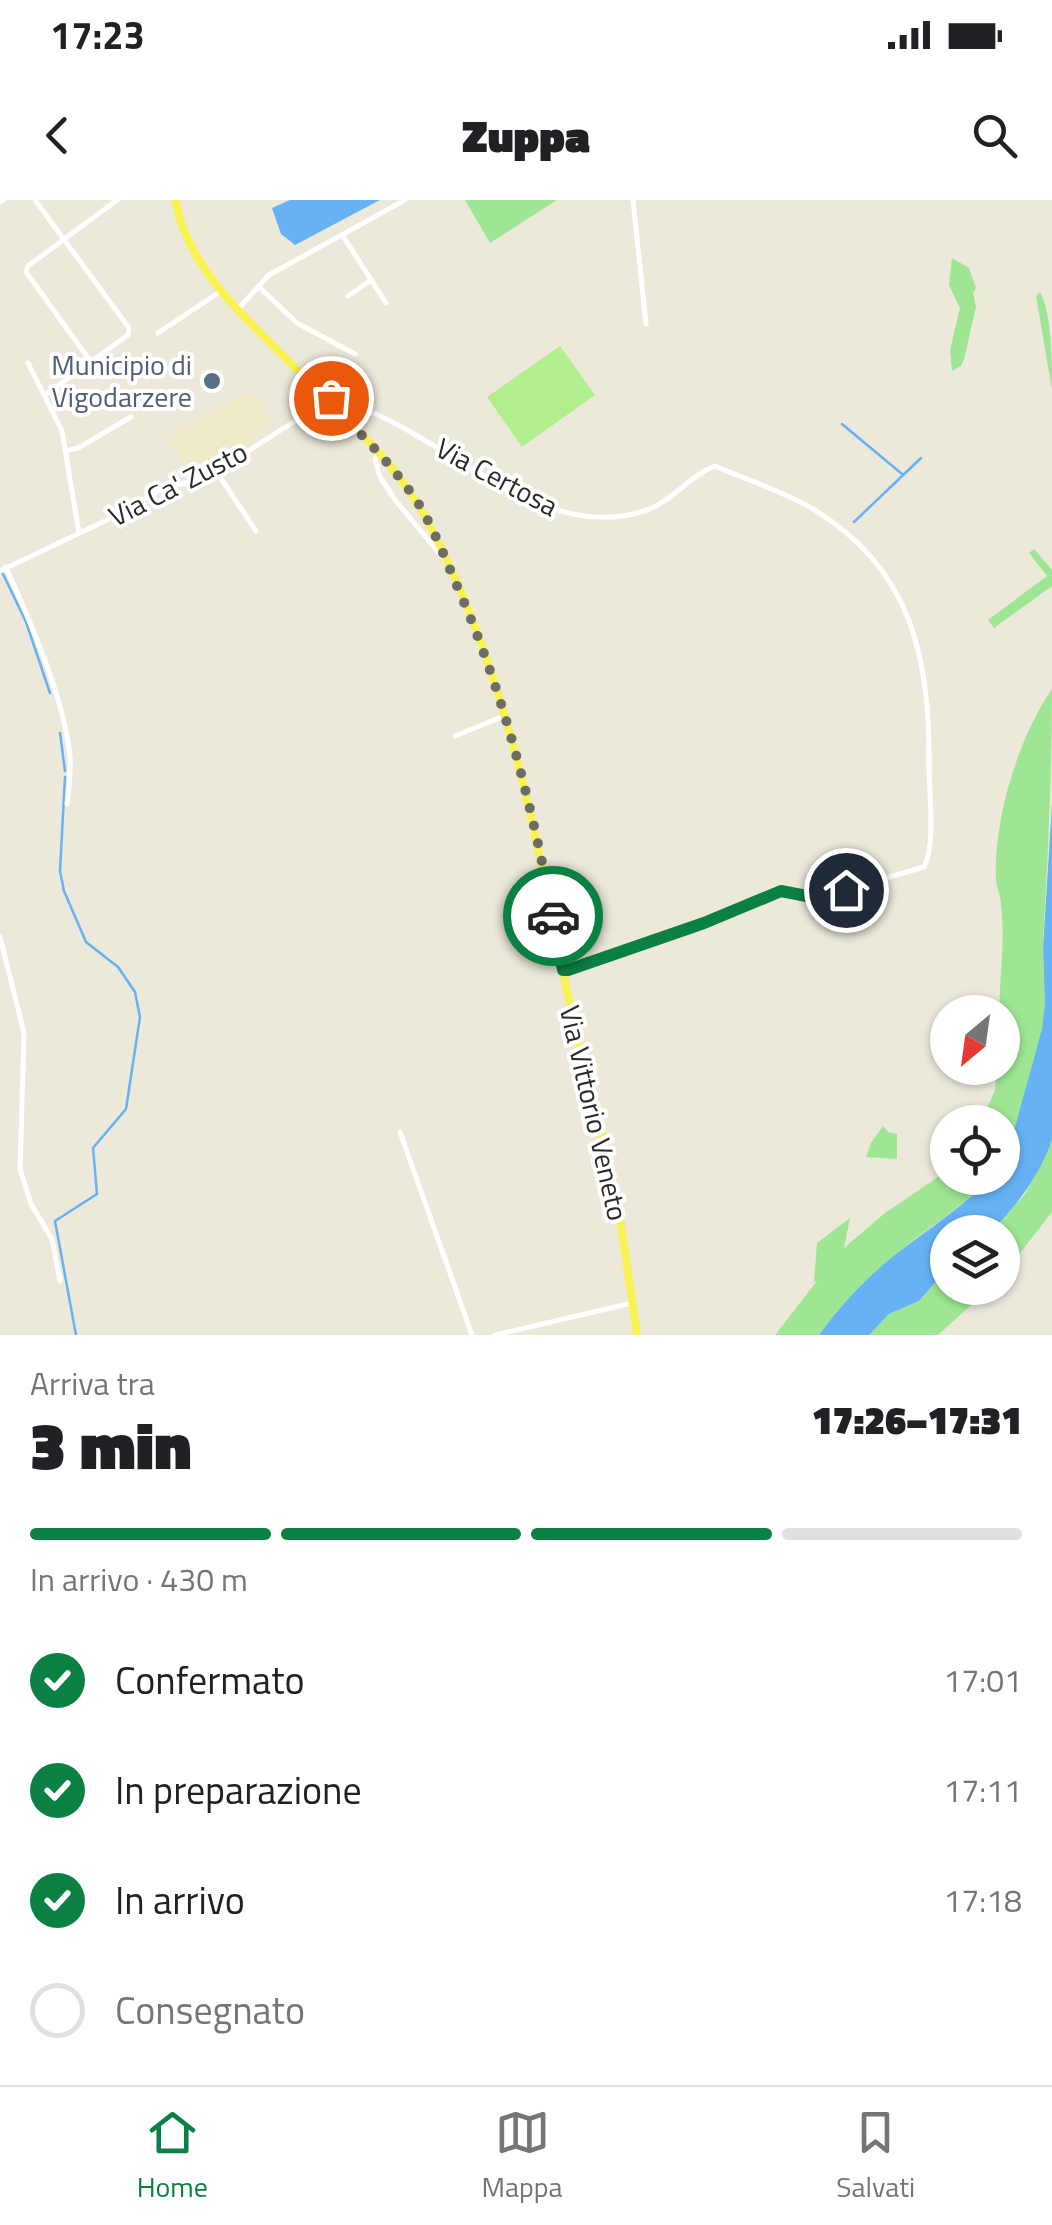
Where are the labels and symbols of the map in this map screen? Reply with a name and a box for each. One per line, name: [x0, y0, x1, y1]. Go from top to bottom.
place label: Municipio di Vigodarzere: [51, 343, 192, 418]
pin: [289, 356, 374, 441]
marker: Municipio di Vigodarzere: [201, 370, 223, 392]
street label: Via Certosa: [428, 426, 566, 527]
street label: Via Ca' Zusto: [101, 430, 255, 537]
pin: [804, 848, 889, 933]
courier: [503, 866, 603, 966]
north arrow: [930, 995, 1020, 1085]
street label: Via Vittorio Veneto: [549, 1001, 640, 1225]

